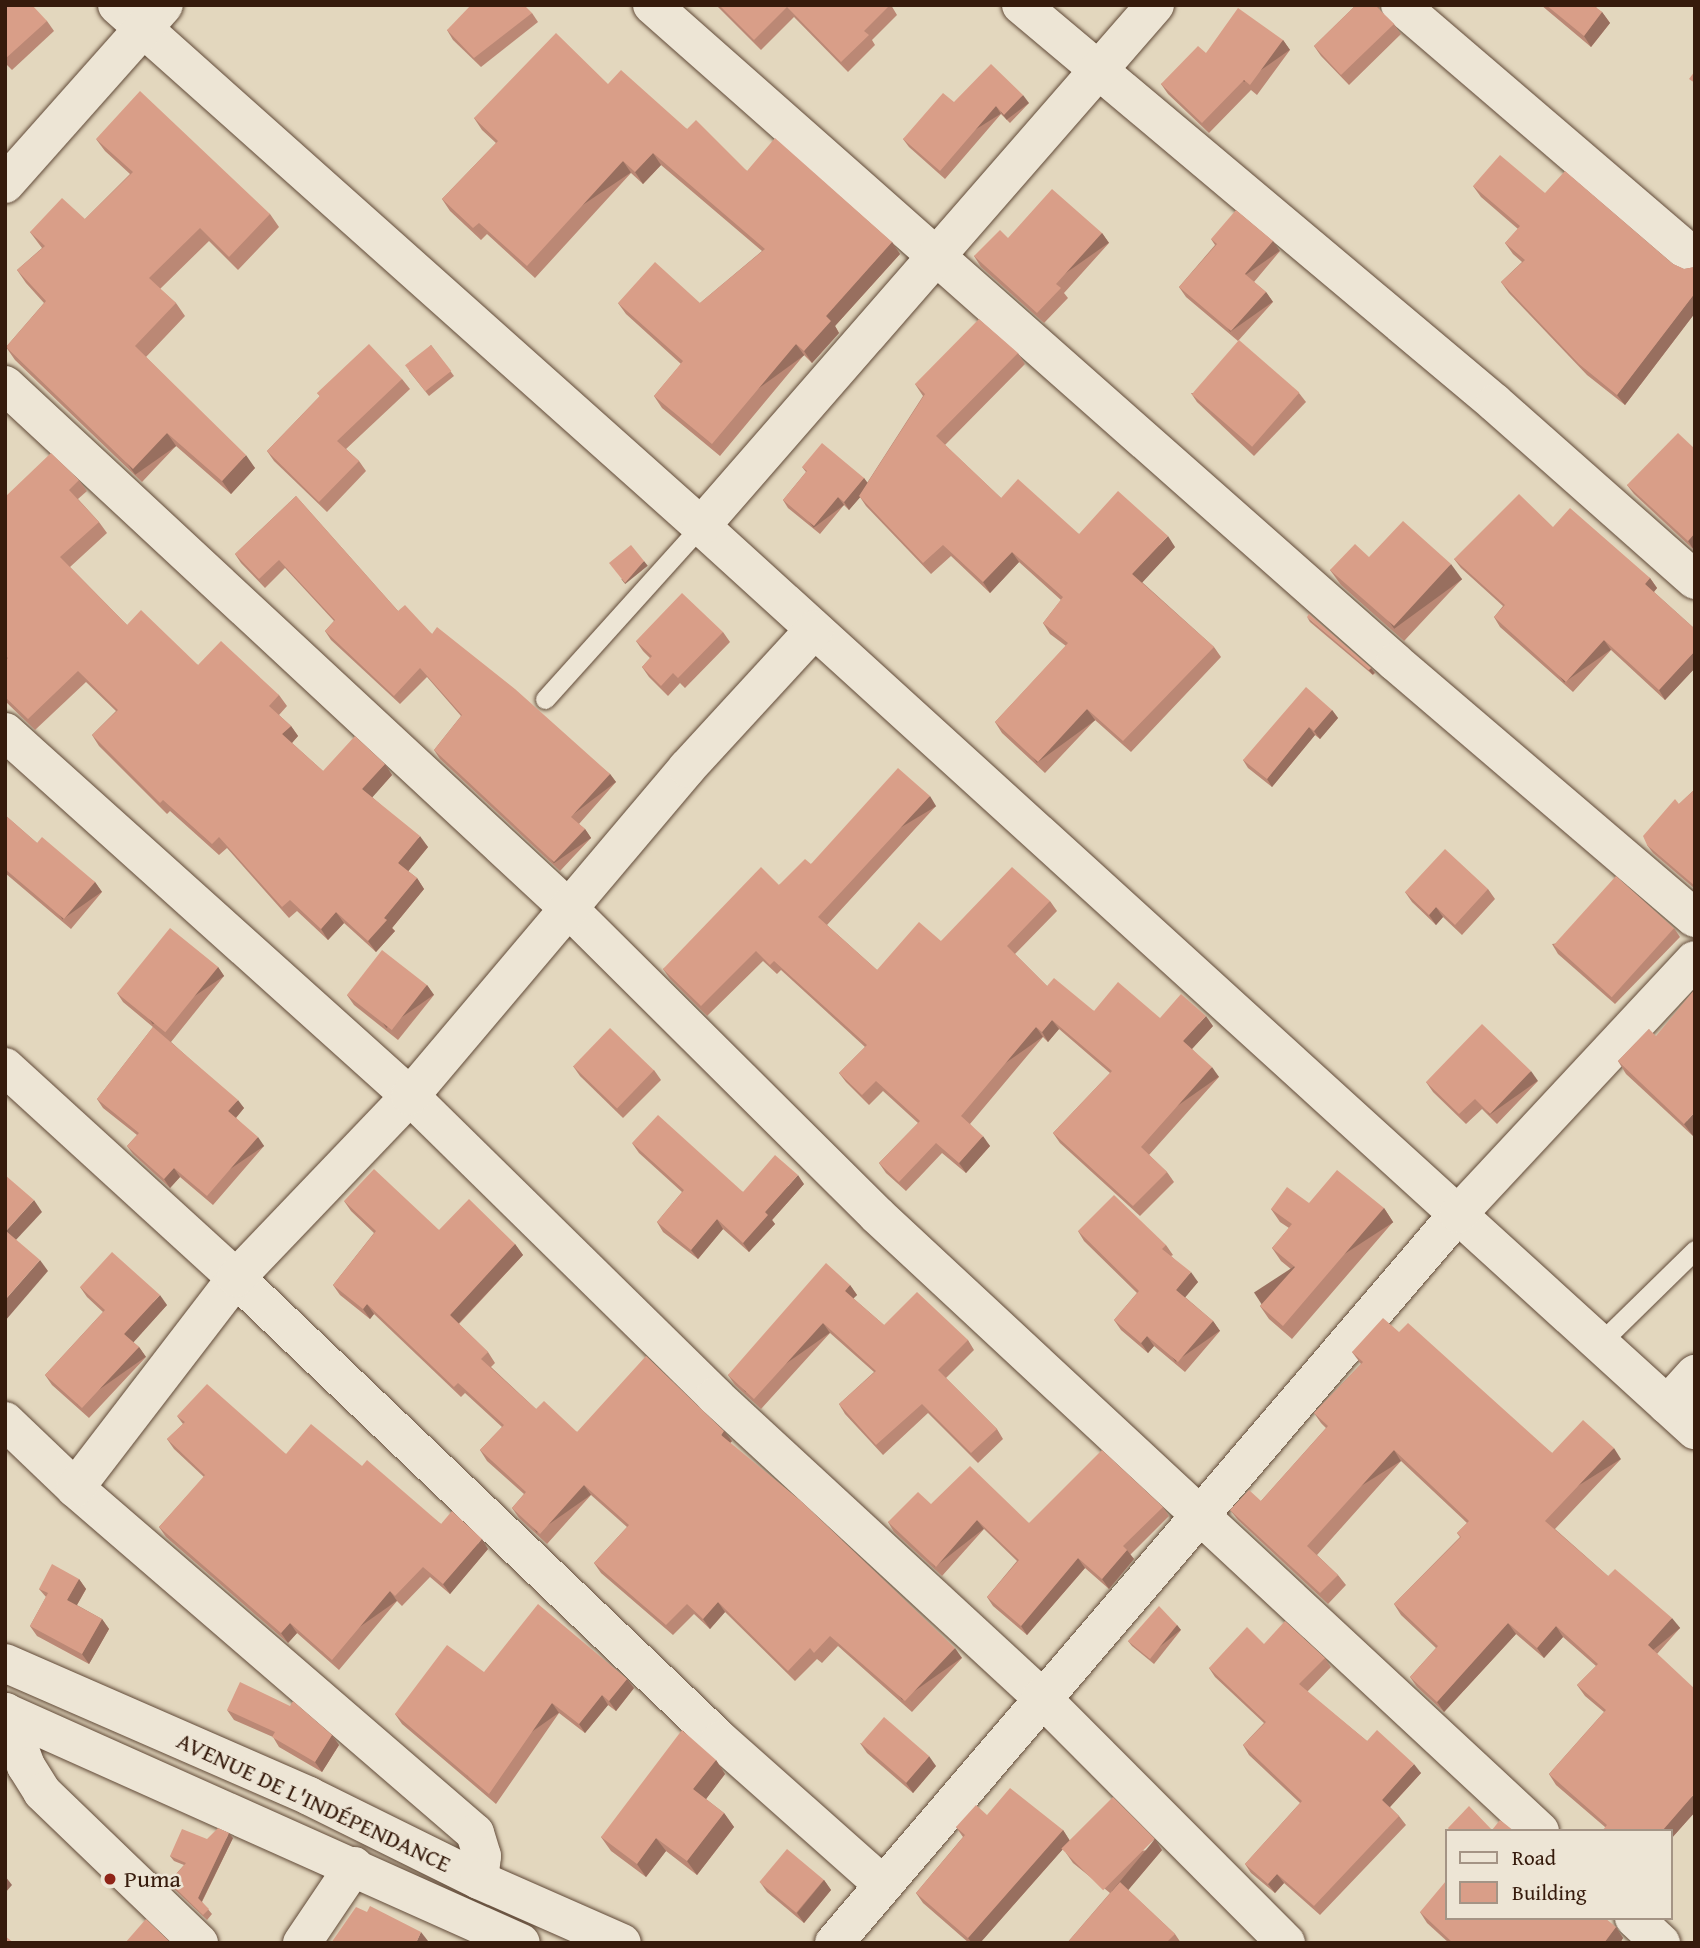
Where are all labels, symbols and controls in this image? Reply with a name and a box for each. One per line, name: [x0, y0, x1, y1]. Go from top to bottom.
street label: AVENUE DE L'INDÉPENDANCE: [172, 1726, 456, 1878]
legend: [1444, 1829, 1672, 1920]
text: Road: [1512, 1842, 1556, 1873]
place label: Puma: [124, 1865, 181, 1893]
marker: Puma: [102, 1871, 118, 1887]
text: Building: [1512, 1877, 1586, 1908]

